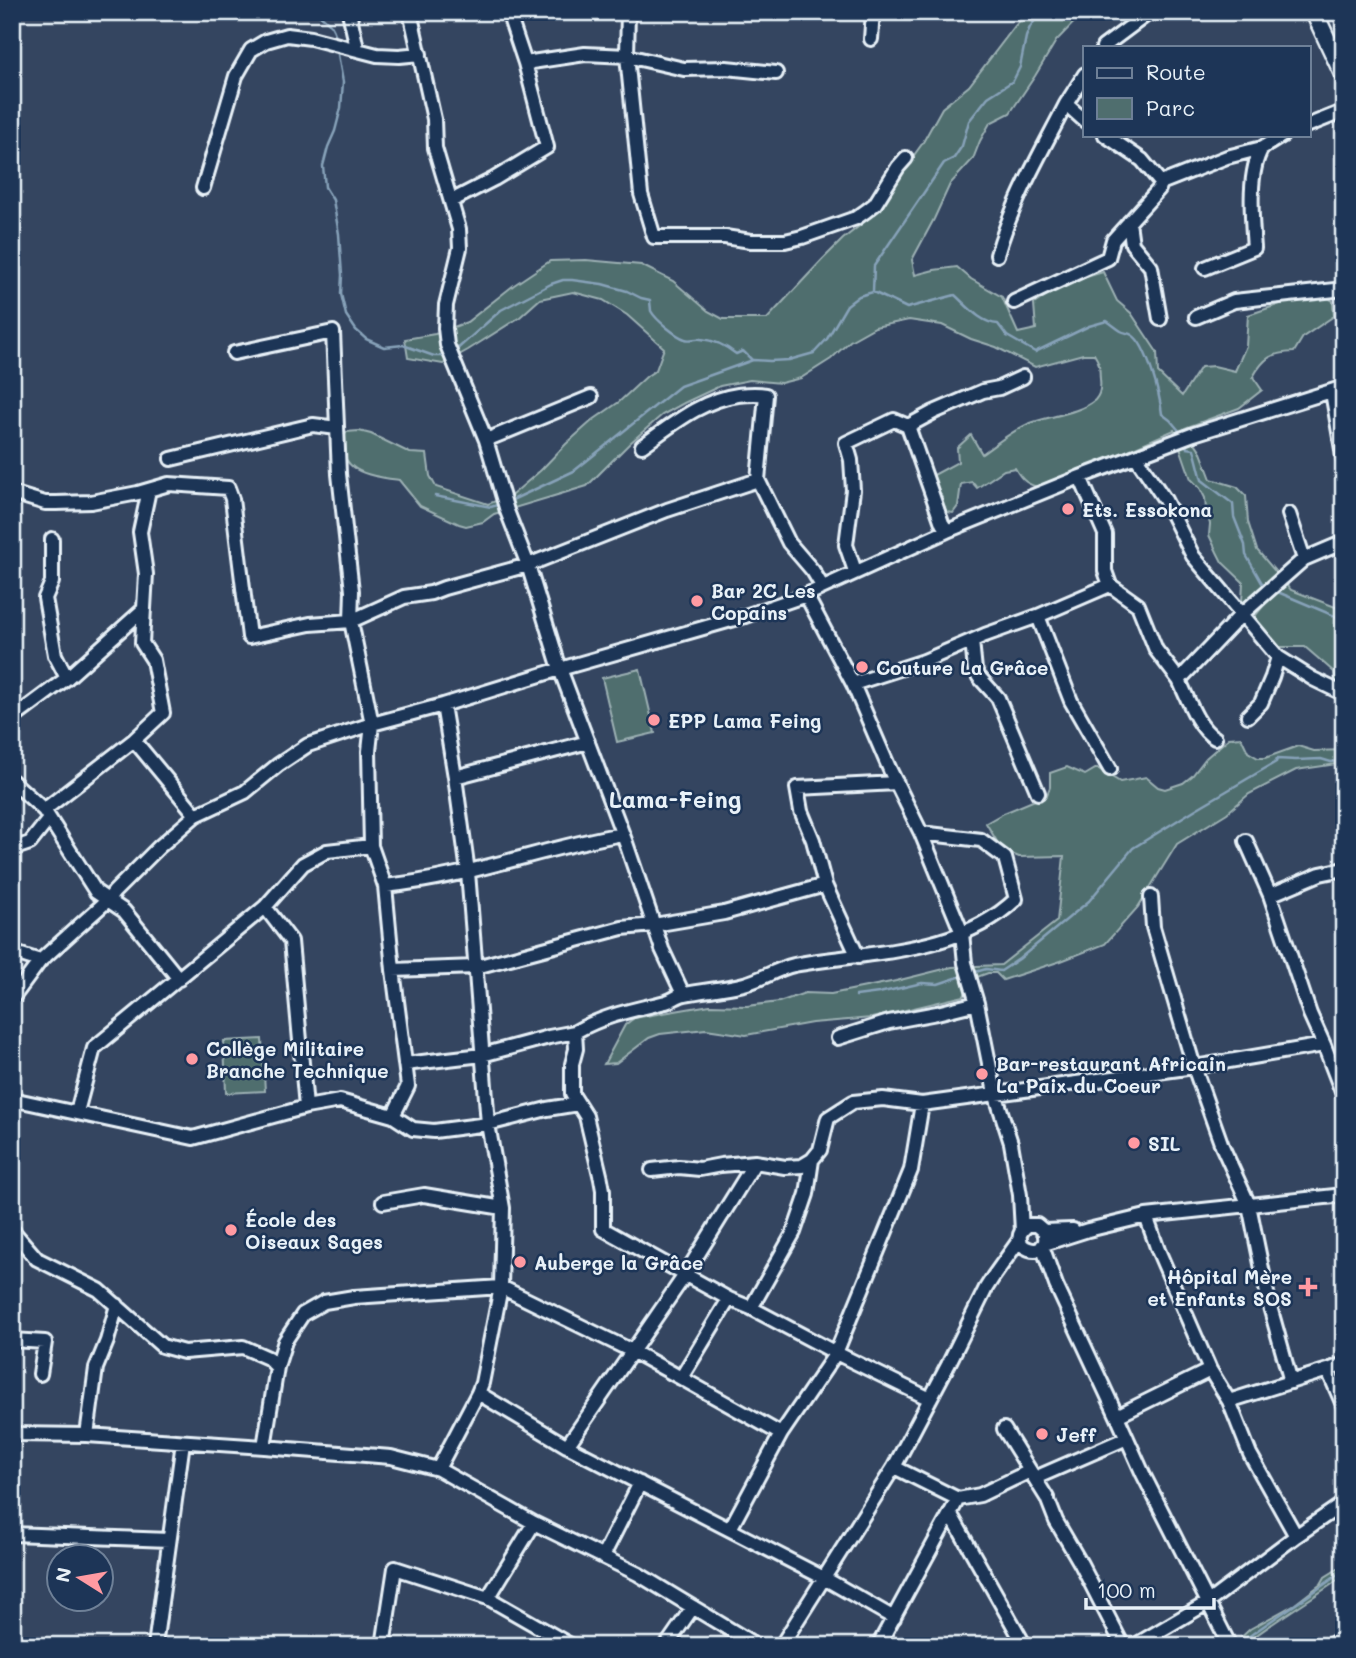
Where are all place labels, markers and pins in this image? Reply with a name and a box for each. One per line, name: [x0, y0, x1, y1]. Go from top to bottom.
place label: Ets. Essokona: [1082, 497, 1212, 522]
marker: Ets. Essokona: [1060, 501, 1076, 517]
place label: Bar 2C Les Copains: [711, 578, 816, 625]
marker: Bar 2C Les Copains: [689, 593, 705, 609]
place label: Couture La Grâce: [876, 655, 1048, 680]
marker: Couture La Grâce: [854, 659, 870, 675]
place label: EPP Lama Feing: [668, 708, 821, 733]
marker: EPP Lama Feing: [646, 712, 662, 728]
place label: Collège Militaire Branche Technique: [206, 1036, 389, 1083]
marker: Collège Militaire Branche Technique: [184, 1051, 200, 1067]
place label: Bar-restaurant Africain La Paix du Coeur: [996, 1051, 1226, 1098]
marker: Bar-restaurant Africain La Paix du Coeur: [974, 1066, 990, 1082]
place label: SIL: [1148, 1131, 1181, 1156]
marker: SIL: [1126, 1135, 1142, 1151]
place label: École des Oiseaux Sages: [245, 1207, 383, 1254]
marker: École des Oiseaux Sages: [223, 1222, 239, 1238]
place label: Auberge la Grâce: [534, 1250, 703, 1275]
marker: Auberge la Grâce: [512, 1254, 528, 1270]
place label: Hôpital Mère et Enfants SOS: [1148, 1264, 1292, 1311]
marker: Hôpital Mère et Enfants SOS: [1298, 1277, 1318, 1297]
place label: Jeff: [1056, 1422, 1097, 1447]
marker: Jeff: [1034, 1426, 1050, 1442]

